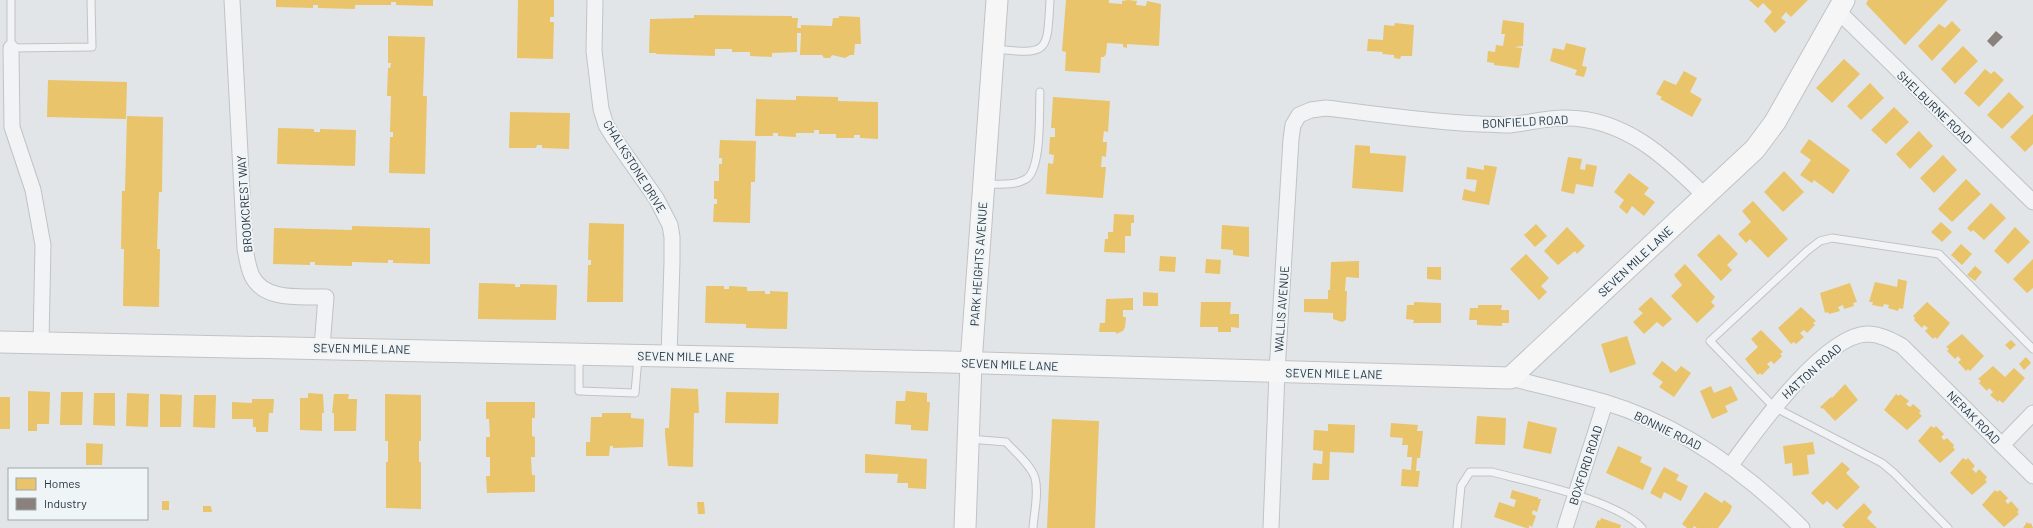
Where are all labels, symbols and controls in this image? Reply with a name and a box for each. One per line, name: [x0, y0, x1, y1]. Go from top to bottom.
street label: SHELBURNE ROAD: [1895, 68, 1975, 146]
street label: BONFIELD ROAD: [1482, 112, 1568, 130]
street label: CHALKSTONE DRIVE: [601, 117, 669, 215]
street label: BROOKCREST WAY: [234, 155, 254, 253]
street label: PARK HEIGHTS AVENUE: [967, 201, 989, 327]
street label: SEVEN MILE LANE: [1595, 223, 1675, 299]
street label: WALLIS AVENUE: [1271, 265, 1291, 353]
street label: SEVEN MILE LANE: [313, 340, 411, 356]
street label: HATTON ROAD: [1778, 341, 1844, 401]
street label: SEVEN MILE LANE: [637, 348, 735, 364]
street label: SEVEN MILE LANE: [961, 355, 1059, 373]
street label: SEVEN MILE LANE: [1285, 365, 1383, 381]
street label: NERAK ROAD: [1944, 387, 2004, 447]
street label: BONNIE ROAD: [1632, 408, 1704, 452]
street label: BOXFORD ROAD: [1566, 423, 1604, 507]
legend: [8, 468, 148, 520]
text: Homes: [44, 476, 81, 490]
text: Industry: [44, 496, 87, 510]

